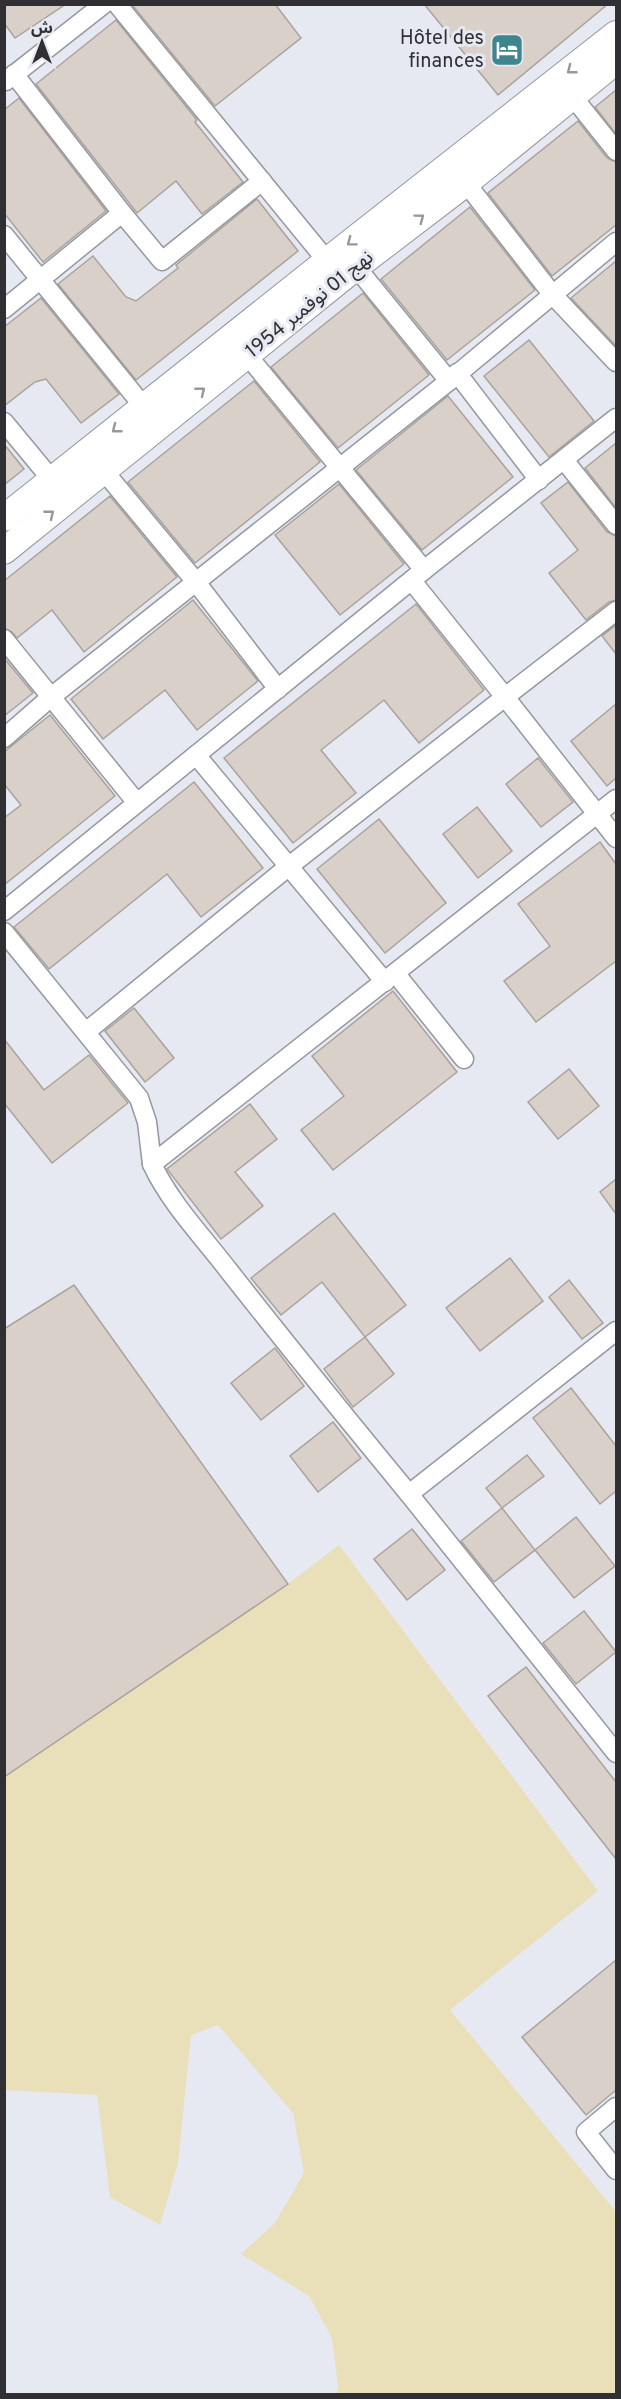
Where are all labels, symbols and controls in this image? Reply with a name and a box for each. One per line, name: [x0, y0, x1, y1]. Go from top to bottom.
north arrow: [12, 12, 72, 72]
text: ش: [31, 19, 53, 39]
place label: Hôtel des finances: [400, 26, 484, 75]
hotel icon: Hôtel des finances: [489, 32, 525, 68]
one-way arrow: [566, 63, 577, 74]
one-way arrow: [414, 214, 425, 225]
one-way arrow: [347, 235, 358, 246]
street label: نهج 01 نوفمبر 1954: [241, 245, 379, 365]
one-way arrow: [195, 387, 206, 398]
one-way arrow: [112, 422, 123, 433]
one-way arrow: [43, 510, 54, 521]

